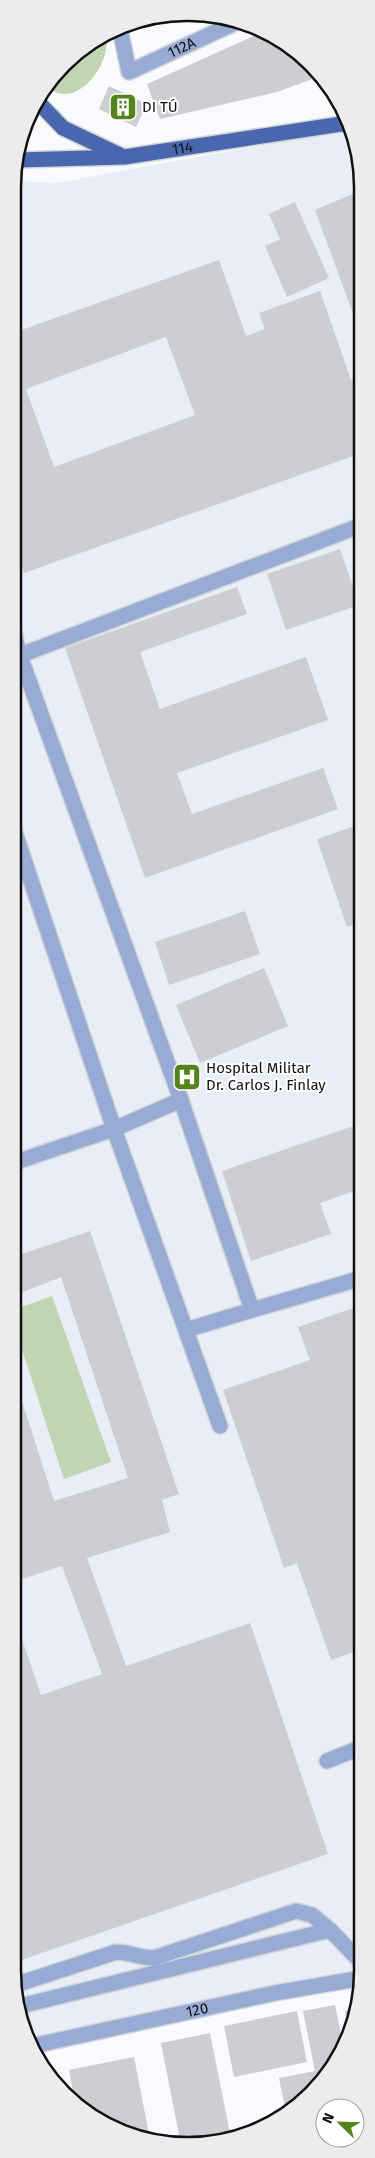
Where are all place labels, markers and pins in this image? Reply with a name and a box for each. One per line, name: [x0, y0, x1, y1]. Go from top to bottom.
building icon: DI TÚ: [108, 92, 138, 122]
place label: DI TÚ: [142, 98, 178, 116]
place label: Hospital Militar Dr. Carlos J. Finlay: [206, 1059, 326, 1094]
hospital icon: Hospital Militar Dr. Carlos J. Finlay: [172, 1062, 202, 1092]

